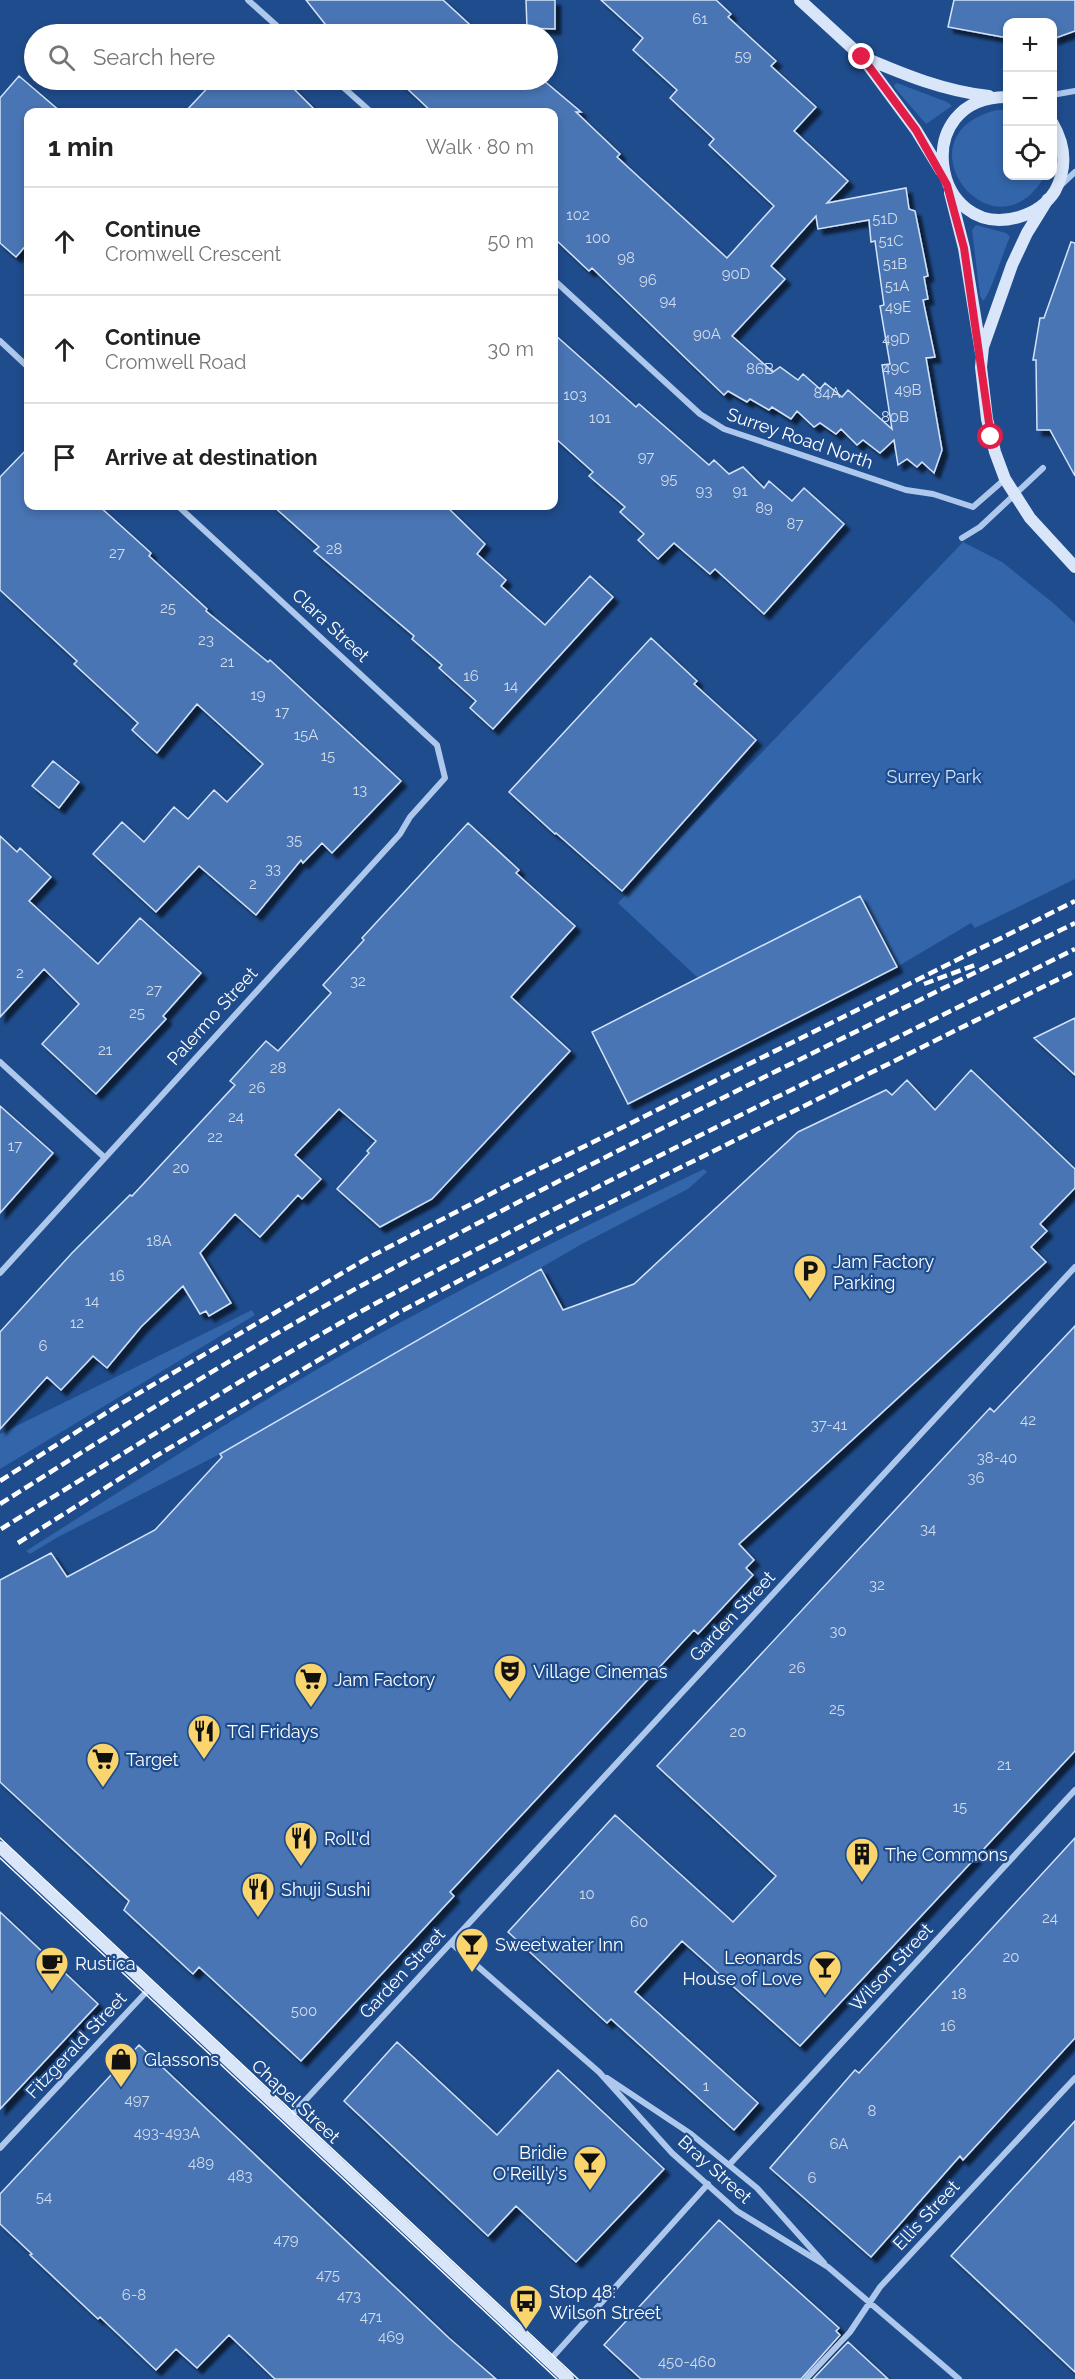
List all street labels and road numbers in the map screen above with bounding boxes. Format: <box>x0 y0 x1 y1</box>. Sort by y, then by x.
street label: Surrey Road North <box>724 403 876 473</box>
street label: Clara Street <box>288 584 374 666</box>
street label: Palermo Street <box>163 963 261 1069</box>
street label: Garden Street <box>685 1567 779 1665</box>
street label: Wilson Street <box>845 1919 937 2015</box>
street label: Garden Street <box>355 1924 449 2022</box>
street label: Fitzgerald Street <box>21 1988 131 2102</box>
street label: Chapel Street <box>247 2055 345 2147</box>
street label: Bray Street <box>674 2131 756 2207</box>
street label: Ellis Street <box>888 2176 964 2254</box>

